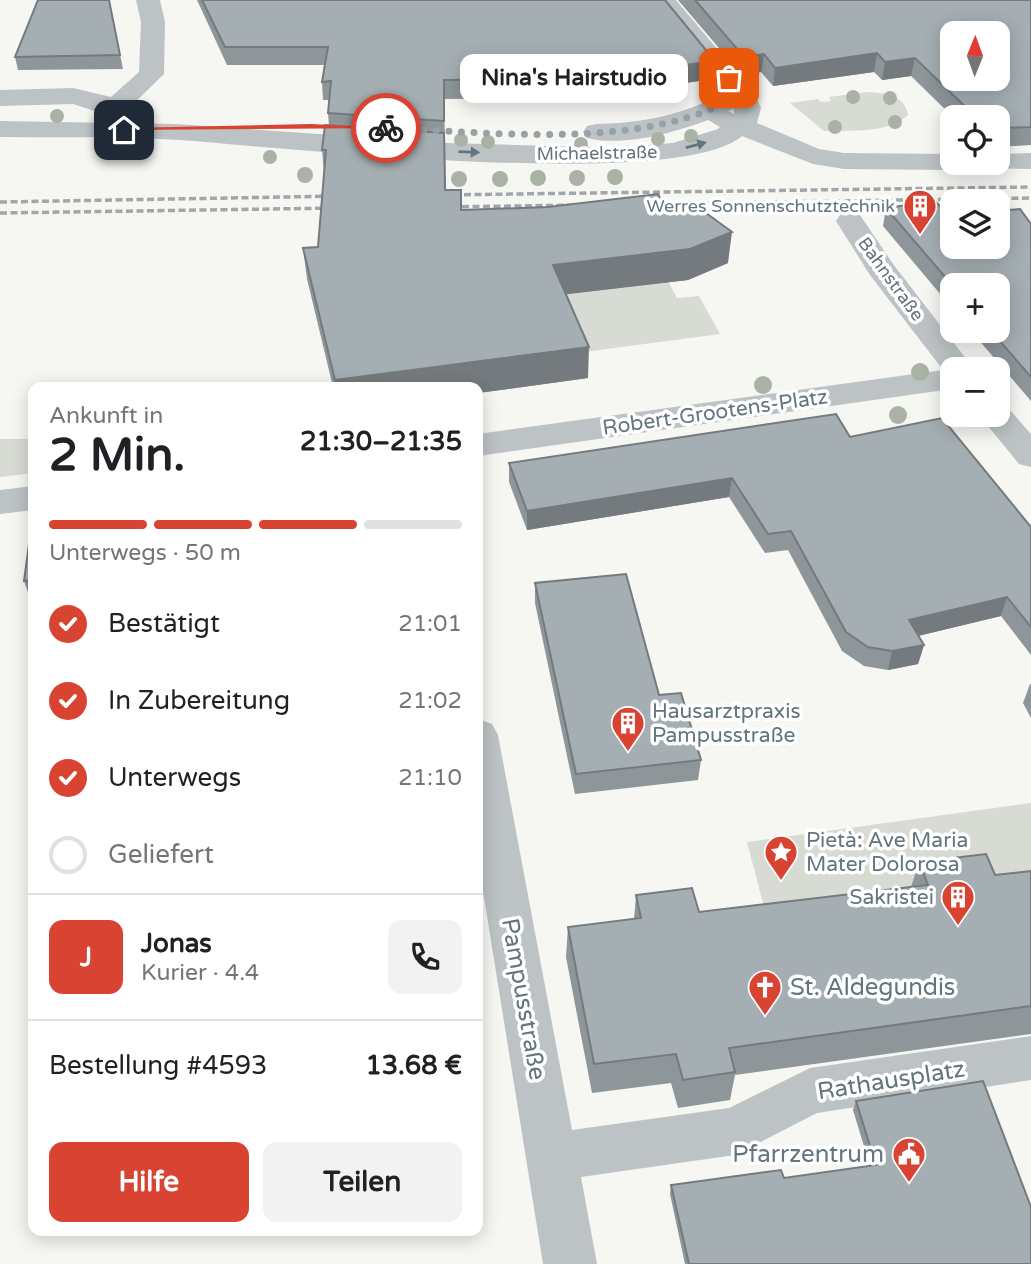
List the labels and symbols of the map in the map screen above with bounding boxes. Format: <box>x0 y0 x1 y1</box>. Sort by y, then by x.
north arrow <box>940 21 1010 91</box>
pin <box>699 48 759 108</box>
callout: Nina's Hairstudio <box>460 54 687 102</box>
courier <box>351 93 421 163</box>
pin <box>94 100 154 160</box>
one-way arrow <box>685 139 707 150</box>
street label: Michaelstraße <box>537 141 657 165</box>
one-way arrow <box>458 146 480 157</box>
building icon: Werres Sonnenschutztechnik <box>901 187 939 236</box>
place label: Werres Sonnenschutztechnik <box>647 195 895 217</box>
street label: Bahnstraße <box>853 233 929 325</box>
street label: Robert-Grootens-Platz <box>601 384 829 441</box>
place label: Hausarztpraxis Pampusstraße <box>652 699 801 748</box>
building icon: Hausarztpraxis Pampusstraße <box>609 704 647 753</box>
place label: Pietà: Ave Maria Mater Dolorosa <box>806 828 968 877</box>
place icon: Pietà: Ave Maria Mater Dolorosa <box>762 833 800 882</box>
building icon: Sakristei <box>939 878 977 927</box>
place label: Sakristei <box>850 885 934 910</box>
street label: Pampusstraße <box>495 916 552 1082</box>
church icon: St. Aldegundis <box>746 968 784 1017</box>
place label: St. Aldegundis <box>790 973 955 1002</box>
street label: Rathausplatz <box>815 1055 967 1106</box>
public building icon: Pfarrzentrum <box>890 1135 928 1184</box>
place label: Pfarrzentrum <box>732 1140 884 1169</box>

